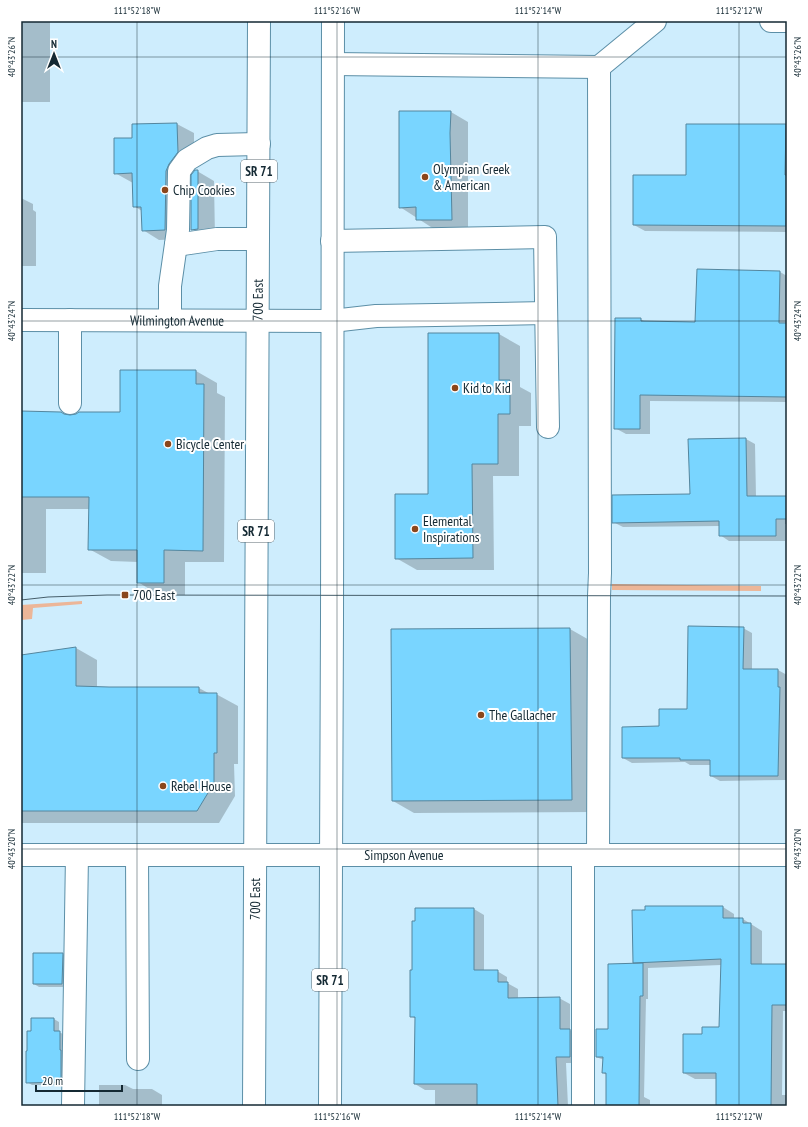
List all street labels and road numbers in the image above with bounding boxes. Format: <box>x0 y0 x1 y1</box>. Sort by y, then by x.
road number: SR 71 <box>241 160 277 182</box>
street label: 700 East <box>249 279 267 321</box>
street label: Wilmington Avenue <box>130 311 224 330</box>
road number: SR 71 <box>238 520 274 542</box>
street label: Simpson Avenue <box>364 846 444 864</box>
street label: 700 East <box>246 878 264 920</box>
road number: SR 71 <box>312 969 348 991</box>

